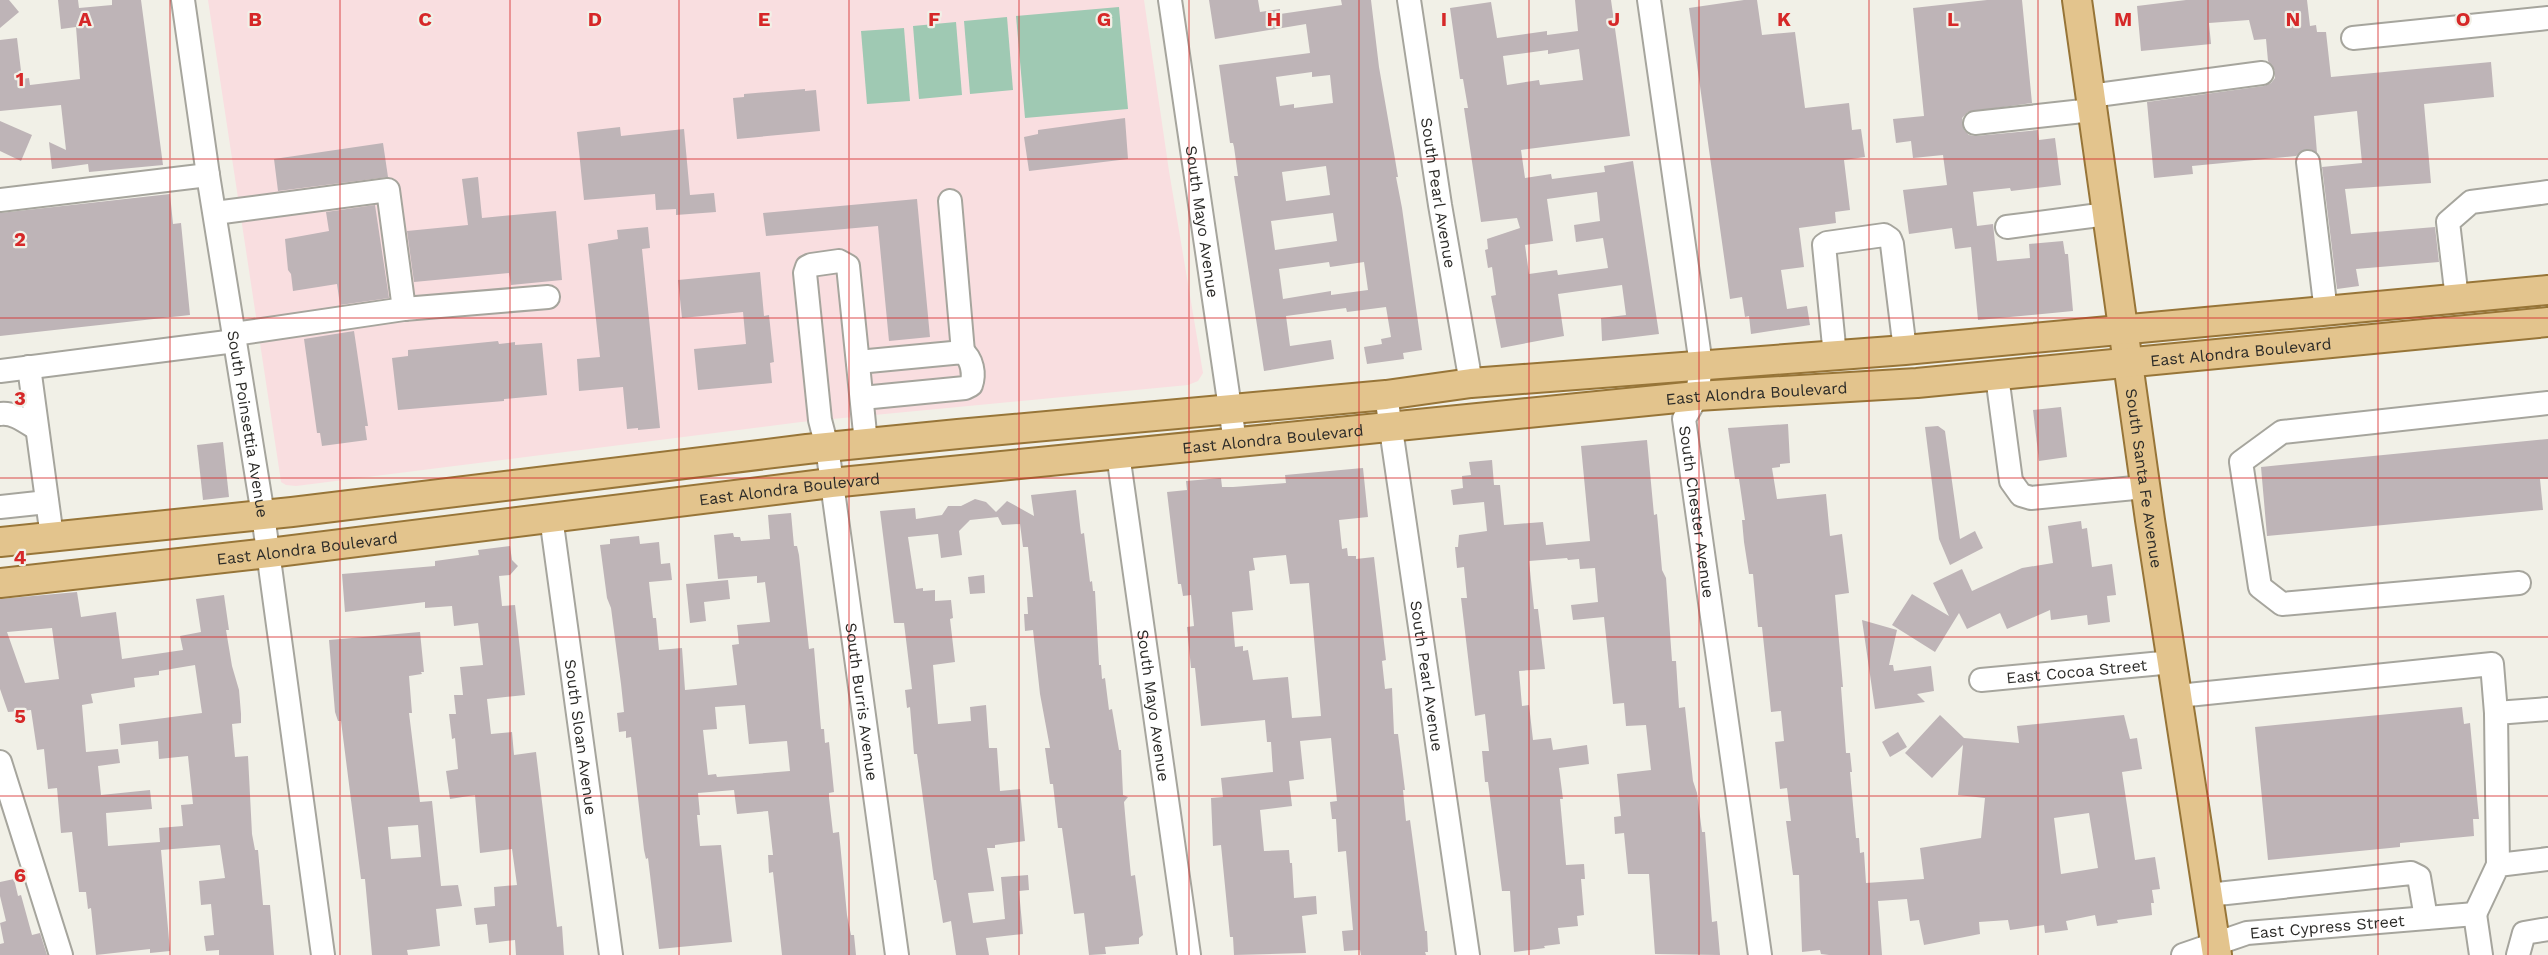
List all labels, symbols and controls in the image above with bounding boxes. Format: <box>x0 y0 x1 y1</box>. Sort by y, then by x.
text: A <box>78 7 92 31</box>
text: B <box>248 7 262 31</box>
text: C <box>418 7 432 31</box>
text: D <box>588 7 602 31</box>
text: E <box>758 7 770 31</box>
text: F <box>928 7 940 31</box>
text: G <box>1097 7 1111 31</box>
text: H <box>1267 7 1281 31</box>
text: I <box>1441 7 1447 31</box>
text: J <box>1608 7 1620 31</box>
text: K <box>1777 7 1791 31</box>
text: L <box>1947 7 1959 31</box>
text: M <box>2114 7 2132 31</box>
text: N <box>2286 7 2300 31</box>
text: O <box>2456 7 2470 31</box>
text: 1 <box>16 67 24 91</box>
street label: South Pearl Avenue <box>1417 116 1460 269</box>
street label: South Mayo Avenue <box>1182 144 1223 299</box>
text: 2 <box>14 227 26 251</box>
street label: South Poinsettia Avenue <box>224 329 273 519</box>
street label: East Alondra Boulevard <box>2149 333 2332 370</box>
street label: East Alondra Boulevard <box>1665 378 1848 409</box>
text: 3 <box>14 386 26 410</box>
street label: South Santa Fe Avenue <box>2122 387 2167 569</box>
street label: East Alondra Boulevard <box>1181 420 1364 457</box>
street label: South Chester Avenue <box>1676 424 1719 599</box>
street label: East Alondra Boulevard <box>698 469 881 509</box>
street label: East Alondra Boulevard <box>216 528 399 568</box>
text: 4 <box>14 545 27 569</box>
street label: South Pearl Avenue <box>1407 599 1448 753</box>
street label: South Burris Avenue <box>842 621 882 782</box>
street label: South Mayo Avenue <box>1133 628 1174 783</box>
street label: East Cocoa Street <box>2005 655 2148 687</box>
street label: South Sloan Avenue <box>561 658 601 816</box>
text: 5 <box>14 704 26 728</box>
text: 6 <box>14 863 26 887</box>
street label: East Cypress Street <box>2249 910 2405 942</box>

